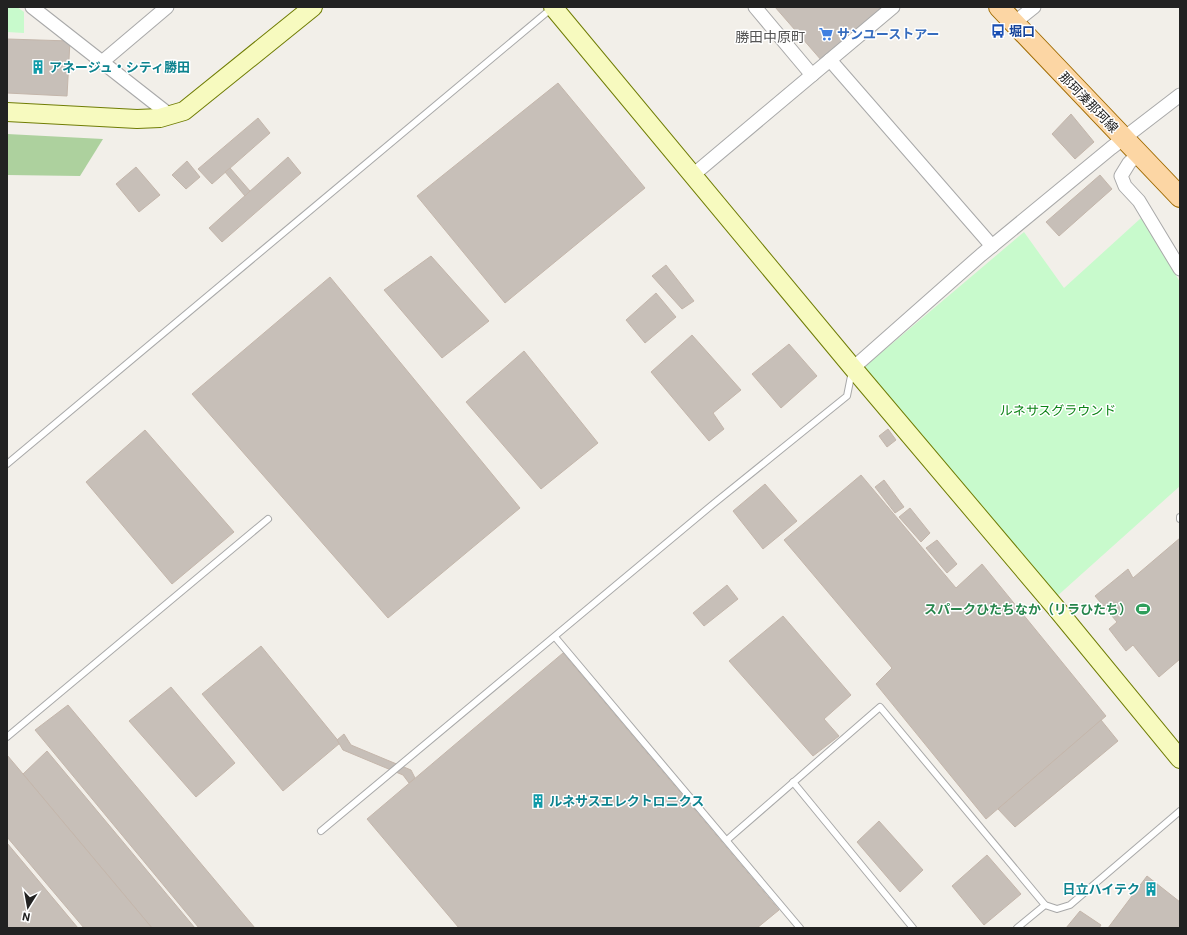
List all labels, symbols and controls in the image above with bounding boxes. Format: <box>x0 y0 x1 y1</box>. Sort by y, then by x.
bus stop icon: 堀口 <box>990 23 1006 39</box>
place label: 堀口 <box>1009 24 1035 39</box>
supermarket icon: サンユーストアー <box>818 26 834 42</box>
place label: サンユーストアー <box>837 27 940 42</box>
district label: 勝田中原町 <box>735 29 805 45</box>
building icon: アネージュ・シティ勝田 <box>30 59 46 75</box>
place label: アネージュ・シティ勝田 <box>49 60 190 75</box>
street label: 那珂湊那珂線 <box>1056 69 1121 136</box>
park label: ルネサスグラウンド <box>1000 403 1116 418</box>
sports icon: スパークひたちなか（リラひたち） <box>1135 601 1151 617</box>
place label: スパークひたちなか（リラひたち） <box>924 602 1132 617</box>
building icon: ルネサスエレクトロニクス <box>530 793 546 809</box>
place label: ルネサスエレクトロニクス <box>549 794 704 809</box>
building icon: 日立ハイテク <box>1143 881 1159 897</box>
place label: 日立ハイテク <box>1063 882 1140 897</box>
north arrow <box>8 887 48 927</box>
text: N <box>21 909 31 923</box>

